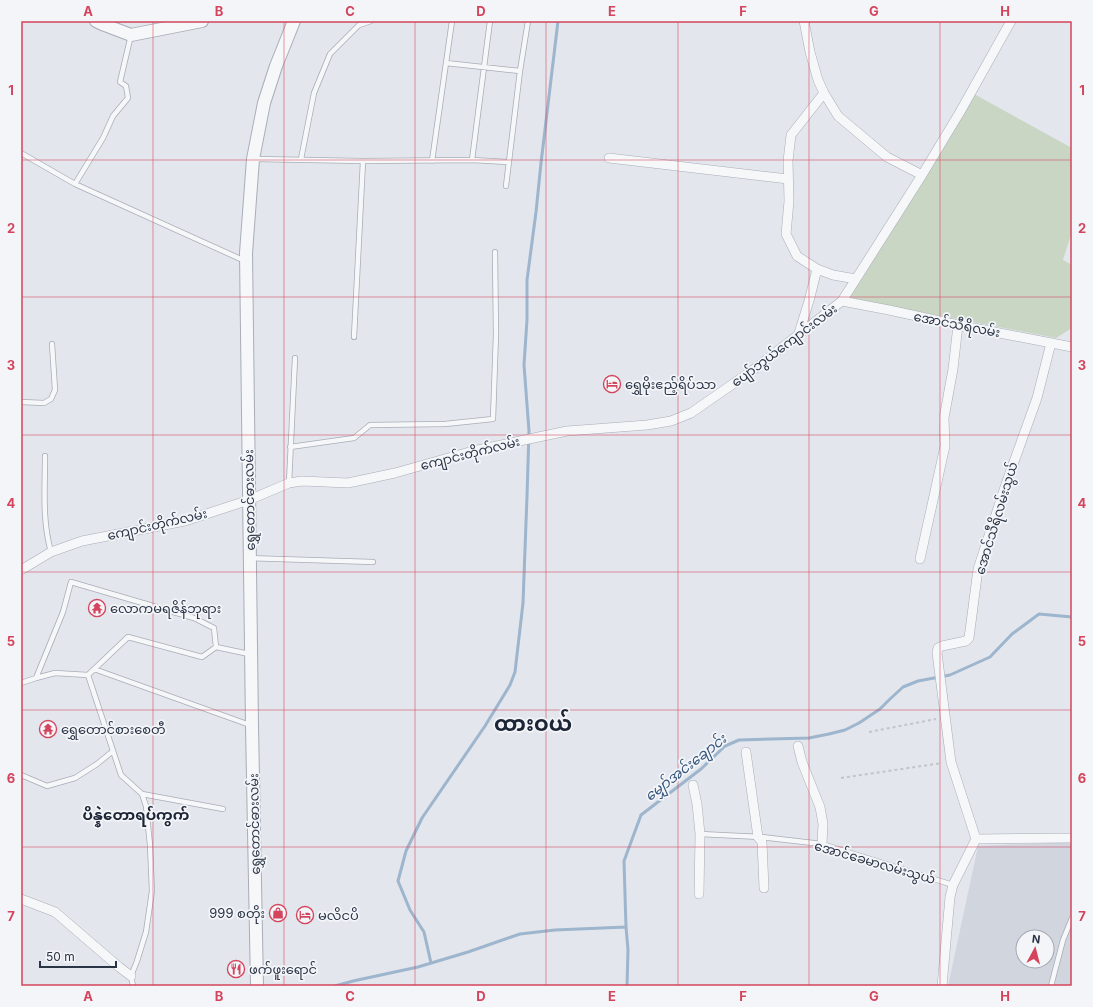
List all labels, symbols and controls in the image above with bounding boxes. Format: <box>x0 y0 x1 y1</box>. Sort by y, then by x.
text: A <box>83 3 93 19</box>
text: B <box>215 3 224 19</box>
text: C <box>345 3 355 19</box>
text: D <box>476 3 486 19</box>
text: E <box>608 3 616 19</box>
text: F <box>739 3 747 19</box>
text: G <box>869 3 879 19</box>
text: H <box>1000 3 1010 19</box>
text: 1 <box>8 82 14 98</box>
text: 1 <box>1079 82 1085 98</box>
text: 2 <box>7 220 15 236</box>
text: 2 <box>1078 220 1086 236</box>
street label: ပျော်ဘွယ်ကျောင်းလမ်း <box>728 300 842 392</box>
street label: အောင်သီရိလမ်း <box>912 308 1002 343</box>
text: 3 <box>7 357 15 373</box>
text: 3 <box>1078 357 1086 373</box>
hotel icon: ရွှေမိုးဧည့်ရိပ်သာ <box>602 374 622 394</box>
place label: ရွှေမိုးဧည့်ရိပ်သာ <box>625 376 716 395</box>
street label: ကျောင်းတိုက်လမ်း <box>419 433 522 476</box>
street label: ရွှေတောင်ဓားလမ်း <box>240 449 261 551</box>
street label: အောင်သီရိလမ်းသွယ် <box>971 460 1024 577</box>
text: 4 <box>7 495 16 511</box>
text: 4 <box>1078 495 1087 511</box>
street label: ကျောင်းတိုက်လမ်း <box>106 505 209 546</box>
temple icon: လောကမရဇိန်ဘုရား <box>87 598 107 618</box>
place label: လောကမရဇိန်ဘုရား <box>110 600 221 619</box>
text: 5 <box>7 633 15 649</box>
text: 5 <box>1078 633 1086 649</box>
district label: ထားဝယ် <box>494 708 572 736</box>
temple icon: ရွှေတောင်စားစေတီ <box>38 719 58 739</box>
place label: ရွှေတောင်စားစေတီ <box>61 721 166 740</box>
water label: မျှော်အင်းချောင်း <box>640 728 733 807</box>
text: 6 <box>7 770 15 786</box>
text: 6 <box>1078 770 1086 786</box>
street label: ရွှေတောင်ဓားလမ်း <box>245 773 266 875</box>
district label: ပိန္နဲတောရပ်ကွက် <box>83 805 189 828</box>
street label: အောင်ခေမာလမ်းသွယ် <box>812 837 937 890</box>
shop icon: 999 စတိုး <box>268 903 288 923</box>
place label: 999 စတိုး <box>209 905 265 924</box>
hotel icon: မလိငပိ <box>295 905 315 925</box>
place label: မလိငပိ <box>318 907 359 923</box>
text: 7 <box>7 908 15 924</box>
text: 7 <box>1078 908 1086 924</box>
north arrow <box>1015 929 1055 969</box>
text: N <box>1031 932 1041 947</box>
scale bar <box>40 943 116 969</box>
text: 50 m <box>46 949 75 964</box>
restaurant icon: ဖက်ဖူးရောင် <box>226 959 246 979</box>
place label: ဖက်ဖူးရောင် <box>249 961 317 980</box>
text: A <box>83 988 93 1004</box>
text: B <box>215 988 224 1004</box>
text: C <box>345 988 355 1004</box>
text: D <box>476 988 486 1004</box>
text: E <box>608 988 616 1004</box>
text: F <box>739 988 747 1004</box>
text: G <box>869 988 879 1004</box>
text: H <box>1000 988 1010 1004</box>

